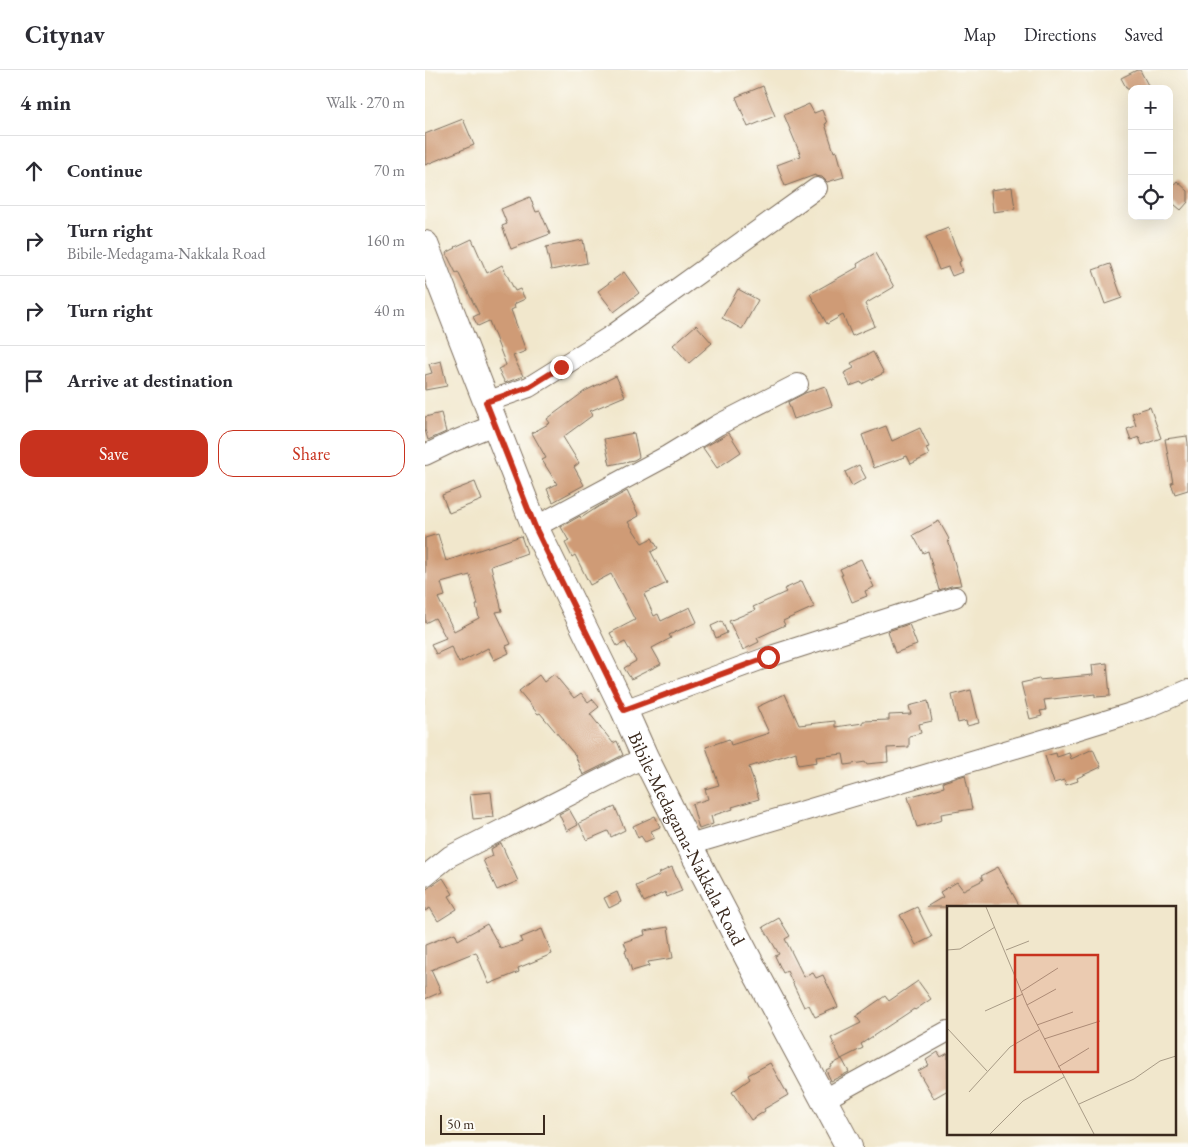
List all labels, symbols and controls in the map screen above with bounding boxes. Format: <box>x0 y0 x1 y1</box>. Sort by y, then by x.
text: Citynav <box>25 19 105 50</box>
text: Map <box>964 23 996 46</box>
text: Directions <box>1024 23 1096 46</box>
text: Saved <box>1124 23 1163 46</box>
map controls <box>1128 85 1173 220</box>
button: + <box>1128 85 1173 130</box>
text: 4 min <box>20 89 71 116</box>
text: Walk · 270 m <box>326 92 405 113</box>
button: − <box>1128 130 1173 175</box>
icon: ahead <box>20 157 48 185</box>
text: Continue <box>67 158 142 183</box>
text: 70 m <box>374 160 405 181</box>
button: locate <box>1128 175 1173 220</box>
text: Turn right <box>67 218 153 243</box>
icon: right <box>20 227 48 255</box>
text: 160 m <box>366 230 405 251</box>
text: Bibile-Medagama-Nakkala Road <box>67 243 266 264</box>
icon: right <box>20 297 48 325</box>
text: Turn right <box>67 298 153 323</box>
text: 40 m <box>374 300 405 321</box>
route end <box>550 356 573 379</box>
icon: arrive <box>20 367 48 395</box>
text: Arrive at destination <box>67 368 233 393</box>
button: Save <box>20 430 208 477</box>
button: Share <box>218 430 405 477</box>
route start <box>757 646 780 669</box>
street label: Bibile-Medagama-Nakkala Road <box>622 728 751 950</box>
inset map <box>947 906 1175 1134</box>
scale bar <box>440 1112 545 1135</box>
text: 50 m <box>447 1115 474 1133</box>

